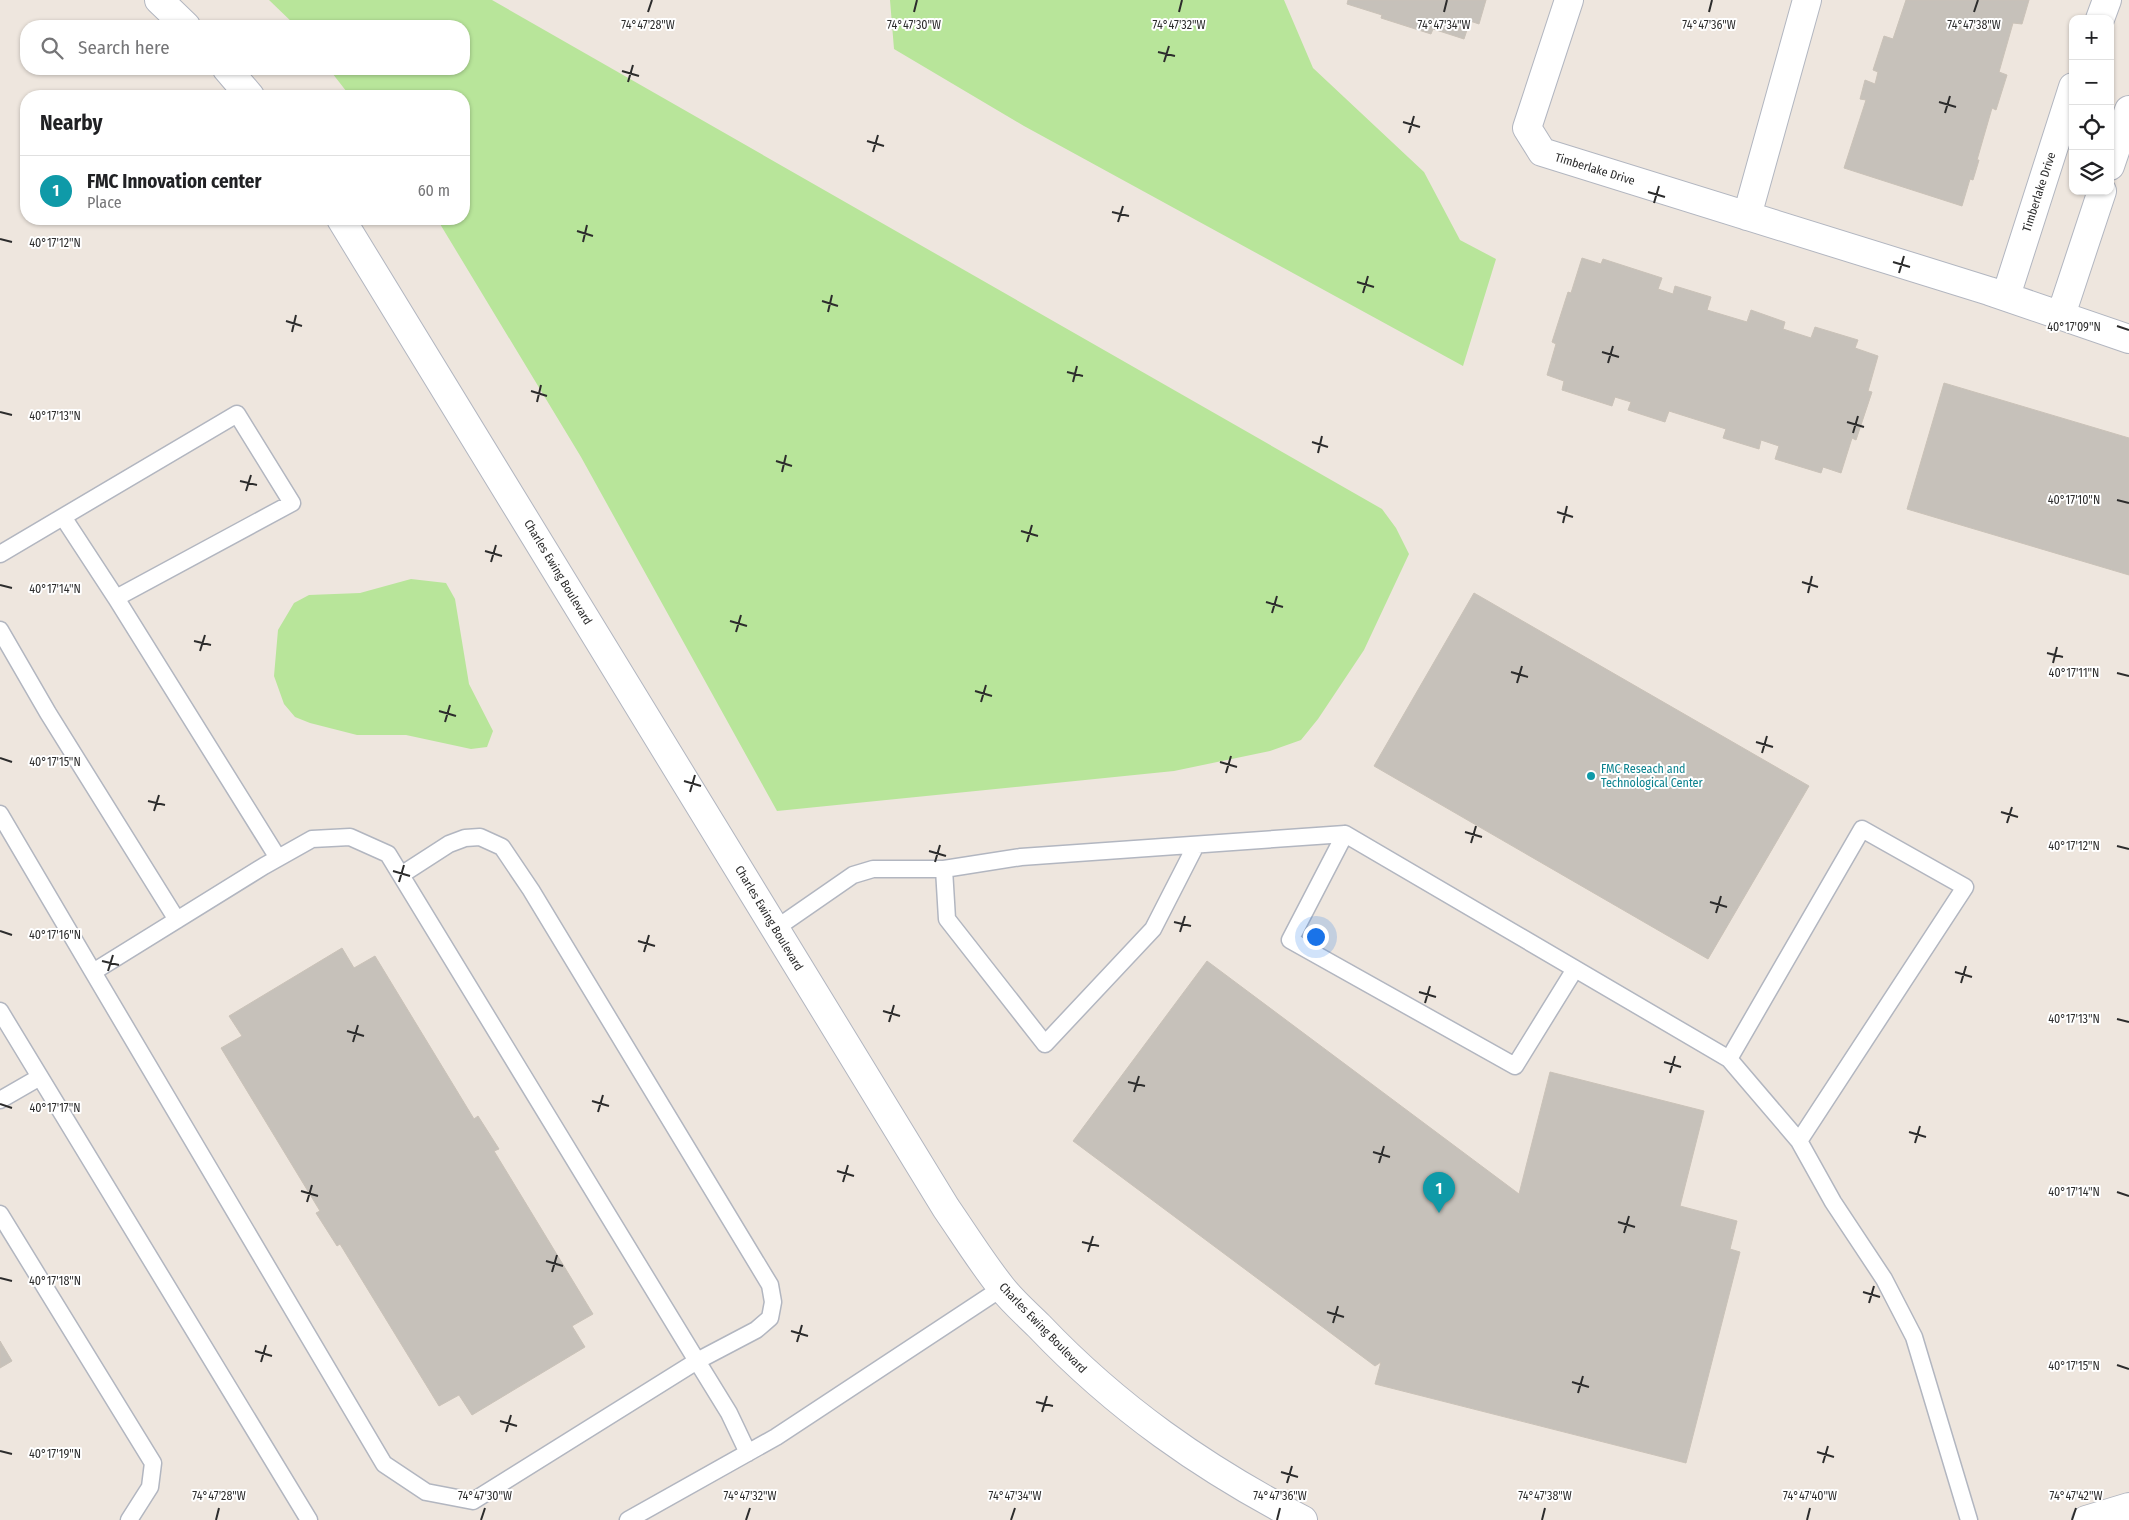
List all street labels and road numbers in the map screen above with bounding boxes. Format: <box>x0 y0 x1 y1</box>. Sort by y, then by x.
street label: Timberlake Drive <box>1553 150 1637 188</box>
street label: Timberlake Drive <box>2020 150 2058 234</box>
street label: Charles Ewing Boulevard <box>521 517 595 627</box>
street label: Charles Ewing Boulevard <box>732 863 806 973</box>
street label: Charles Ewing Boulevard <box>996 1280 1090 1376</box>

